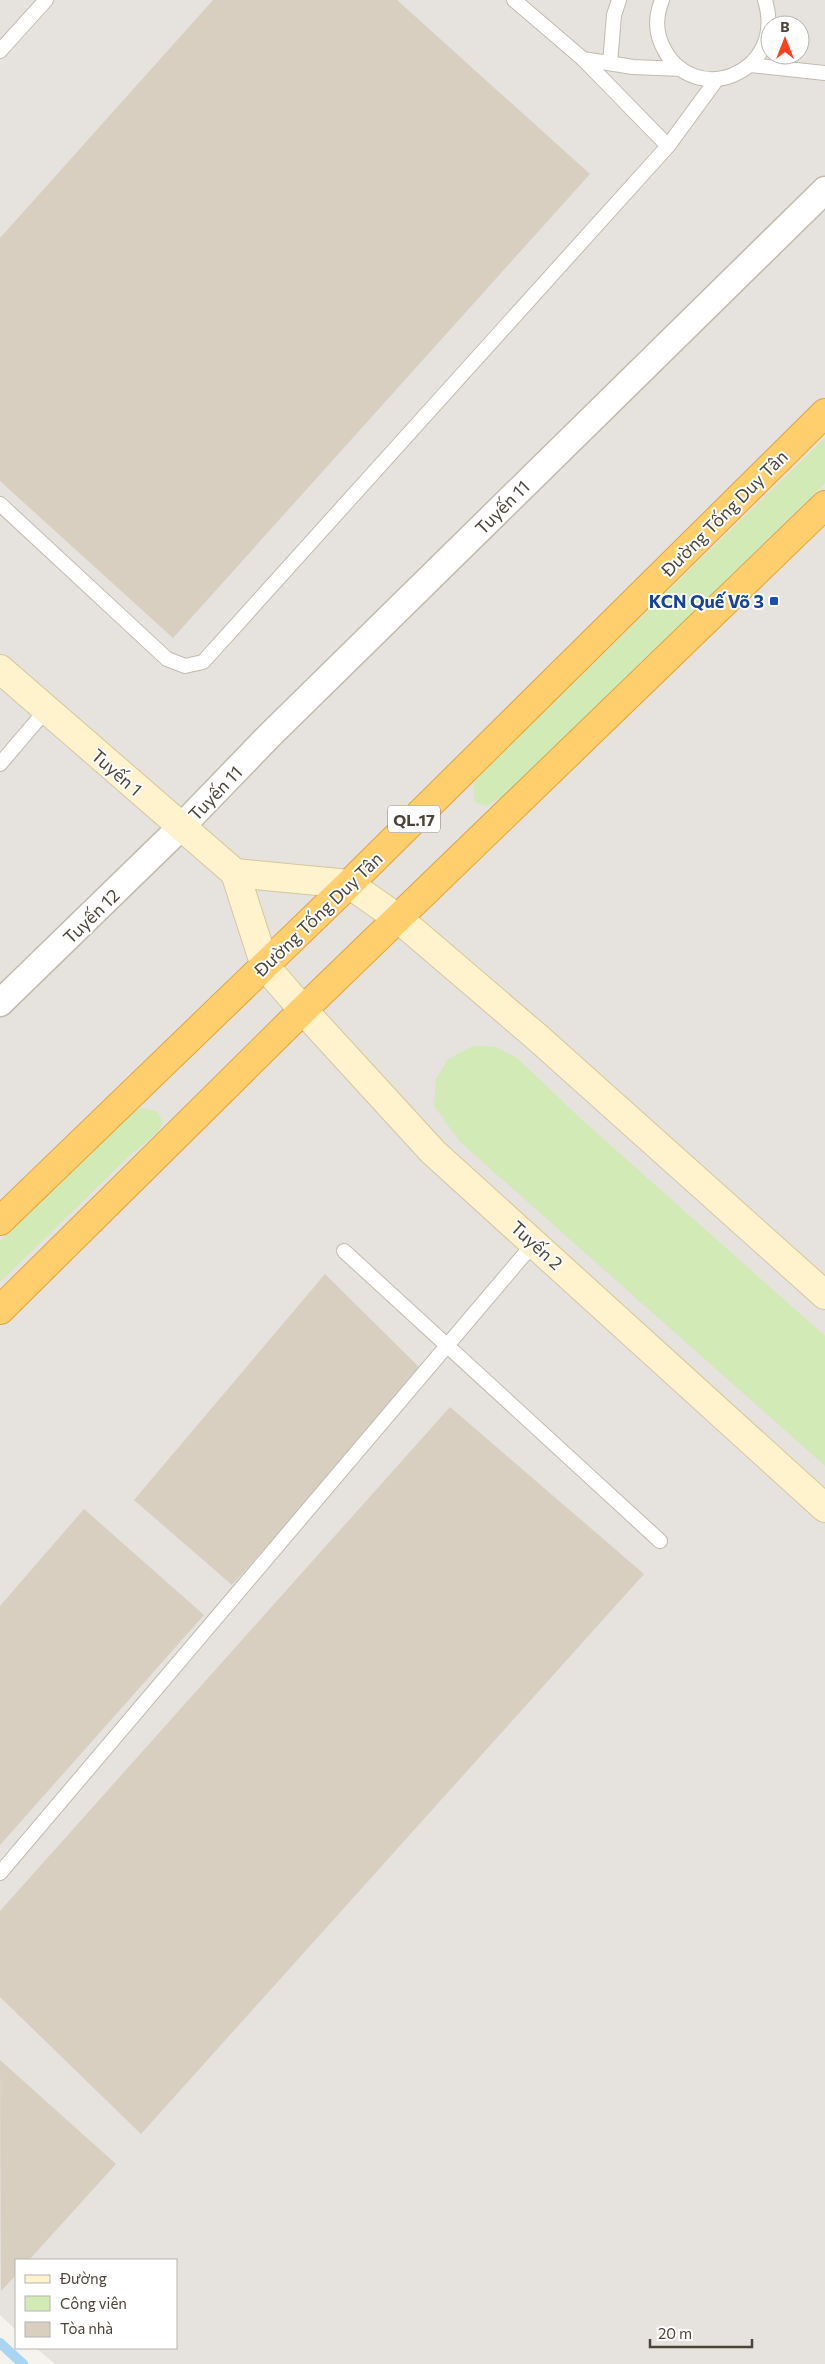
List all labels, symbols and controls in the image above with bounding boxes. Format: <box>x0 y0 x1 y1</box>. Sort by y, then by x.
north arrow <box>760 15 810 65</box>
text: B <box>780 18 790 35</box>
street label: Đường Tống Duy Tân <box>656 445 792 581</box>
street label: Tuyến 11 <box>470 475 534 539</box>
place label: KCN Quế Võ 3 <box>649 590 764 612</box>
marker: KCN Quế Võ 3 <box>768 595 780 607</box>
street label: Tuyến 1 <box>87 744 147 800</box>
street label: Tuyến 11 <box>184 761 246 825</box>
road number: QL.17 <box>388 806 440 832</box>
street label: Đường Tống Duy Tân <box>249 847 387 982</box>
street label: Tuyến 12 <box>58 884 124 948</box>
street label: Tuyến 2 <box>506 1216 568 1274</box>
legend <box>15 2259 178 2349</box>
text: Đường <box>59 2269 107 2287</box>
text: Công viên <box>60 2294 127 2312</box>
scale bar <box>650 2316 752 2348</box>
text: Tòa nhà <box>60 2319 113 2337</box>
text: 20 m <box>658 2324 692 2342</box>

